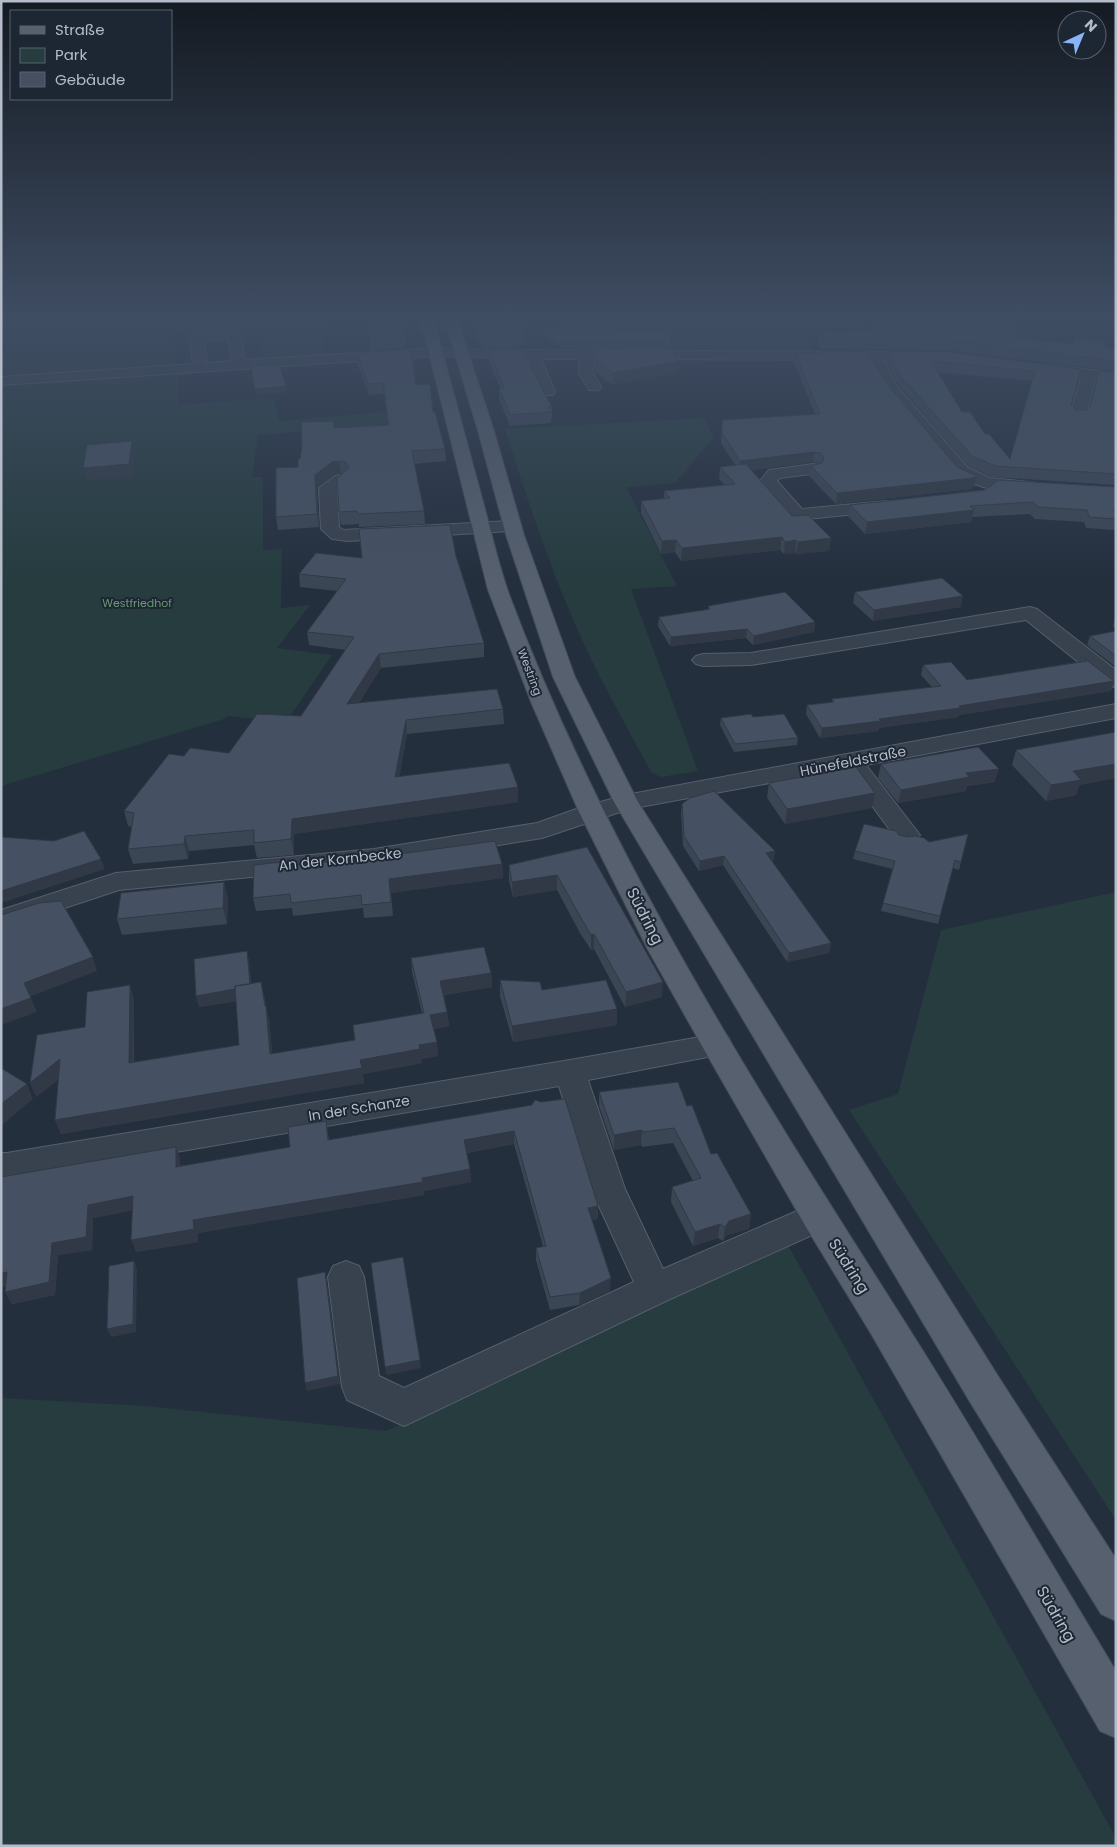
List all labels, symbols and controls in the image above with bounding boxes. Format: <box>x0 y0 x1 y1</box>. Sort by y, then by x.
legend <box>10 10 172 100</box>
north arrow <box>1057 10 1107 60</box>
text: N <box>1080 15 1102 36</box>
text: Straße <box>55 19 105 40</box>
text: Park <box>55 44 87 65</box>
text: Gebäude <box>55 69 125 90</box>
park label: Westfriedhof <box>102 595 172 611</box>
street label: Westring <box>514 646 546 698</box>
street label: Hünefeldstraße <box>798 741 908 781</box>
street label: An der Kornbecke <box>278 843 403 875</box>
street label: Südring <box>621 883 669 949</box>
street label: In der Schanze <box>307 1090 411 1126</box>
street label: Südring <box>823 1234 875 1298</box>
street label: Südring <box>1031 1582 1081 1646</box>

